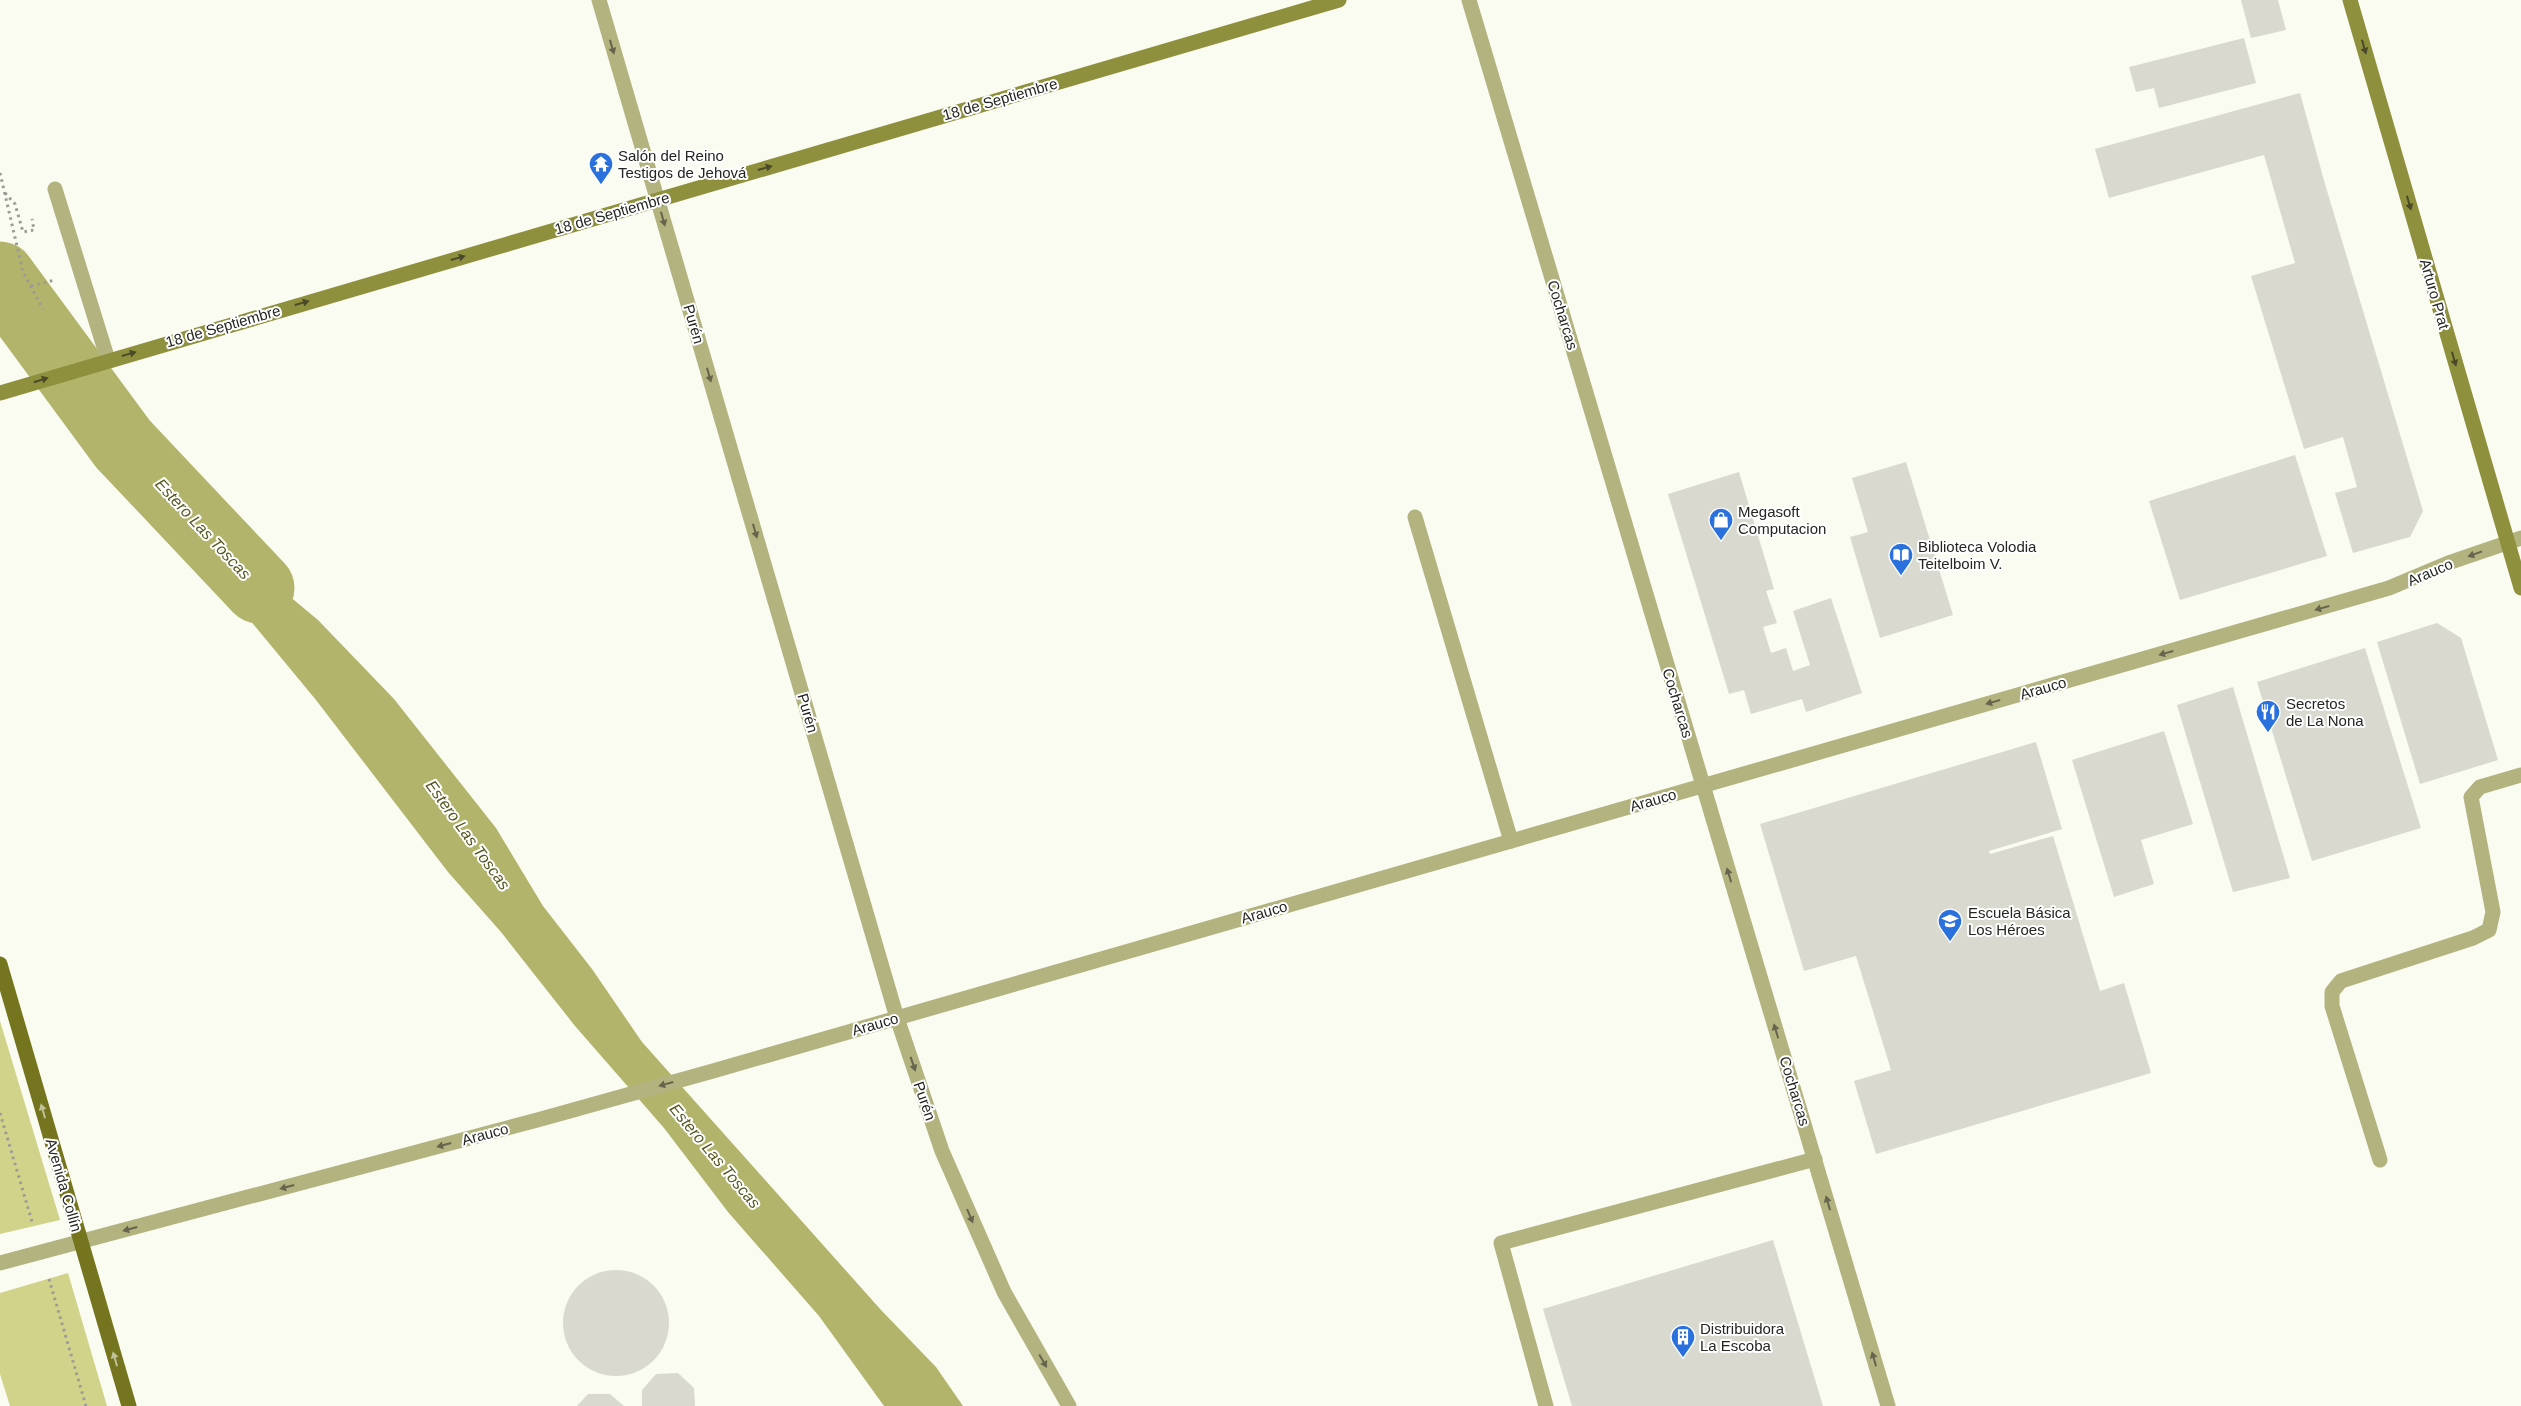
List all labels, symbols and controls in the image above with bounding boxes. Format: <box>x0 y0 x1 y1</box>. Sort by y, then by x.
one-way arrow <box>609 39 617 54</box>
one-way arrow <box>2360 39 2368 54</box>
street label: 18 de Septiembre <box>941 75 1059 123</box>
place label: Salón del Reino Testigos de Jehová <box>618 147 747 181</box>
temple icon: Salón del Reino Testigos de Jehová <box>588 151 614 185</box>
one-way arrow <box>757 164 772 172</box>
street label: 18 de Septiembre <box>553 189 671 237</box>
one-way arrow <box>2405 195 2413 210</box>
one-way arrow <box>660 212 668 227</box>
one-way arrow <box>450 253 465 261</box>
street label: Arturo Prat <box>2417 257 2453 332</box>
street label: Cocharcas <box>1544 278 1582 352</box>
one-way arrow <box>294 299 309 307</box>
street label: 18 de Septiembre <box>164 302 282 350</box>
street label: Purén <box>680 302 708 346</box>
one-way arrow <box>122 349 137 357</box>
one-way arrow <box>2451 351 2459 366</box>
one-way arrow <box>705 368 713 383</box>
one-way arrow <box>34 376 49 384</box>
water label: Estero Las Toscas <box>152 475 254 583</box>
place label: Megasoft Computacion <box>1738 503 1826 537</box>
shop icon: Megasoft Computacion <box>1708 507 1734 541</box>
one-way arrow <box>751 524 759 539</box>
place label: Biblioteca Volodia Teitelboim V. <box>1918 538 2037 572</box>
library icon: Biblioteca Volodia Teitelboim V. <box>1888 542 1914 576</box>
one-way arrow <box>2467 550 2482 558</box>
street label: Arauco <box>2405 555 2455 589</box>
one-way arrow <box>2314 604 2329 612</box>
one-way arrow <box>2158 649 2173 657</box>
street label: Cocharcas <box>1659 666 1697 740</box>
street label: Arauco <box>2018 673 2068 703</box>
street label: Purén <box>794 691 822 735</box>
place label: Secretos de La Nona <box>2286 695 2364 729</box>
one-way arrow <box>1985 699 2000 707</box>
restaurant icon: Secretos de La Nona <box>2255 699 2281 733</box>
water label: Estero Las Toscas <box>423 777 513 893</box>
street label: Arauco <box>1628 785 1678 815</box>
one-way arrow <box>1725 868 1733 883</box>
street label: Arauco <box>1239 897 1289 927</box>
place label: Escuela Básica Los Héroes <box>1968 904 2071 938</box>
school or university icon: Escuela Básica Los Héroes <box>1937 908 1963 942</box>
street label: Arauco <box>850 1009 900 1039</box>
one-way arrow <box>1772 1023 1780 1038</box>
street label: Cocharcas <box>1776 1054 1814 1128</box>
one-way arrow <box>909 1057 917 1072</box>
street label: Purén <box>910 1079 940 1123</box>
one-way arrow <box>658 1081 673 1089</box>
water label: Estero Las Toscas <box>666 1100 764 1212</box>
one-way arrow <box>38 1103 46 1118</box>
street label: Arauco <box>460 1120 510 1148</box>
street label: Avenida Collín <box>43 1136 85 1234</box>
one-way arrow <box>436 1142 451 1150</box>
one-way arrow <box>279 1183 294 1191</box>
one-way arrow <box>1824 1196 1832 1211</box>
one-way arrow <box>967 1209 975 1223</box>
one-way arrow <box>122 1225 137 1233</box>
place label: Distribuidora La Escoba <box>1700 1320 1785 1354</box>
building icon: Distribuidora La Escoba <box>1670 1324 1696 1358</box>
one-way arrow <box>111 1352 119 1367</box>
one-way arrow <box>1870 1352 1878 1367</box>
one-way arrow <box>1039 1353 1047 1368</box>

